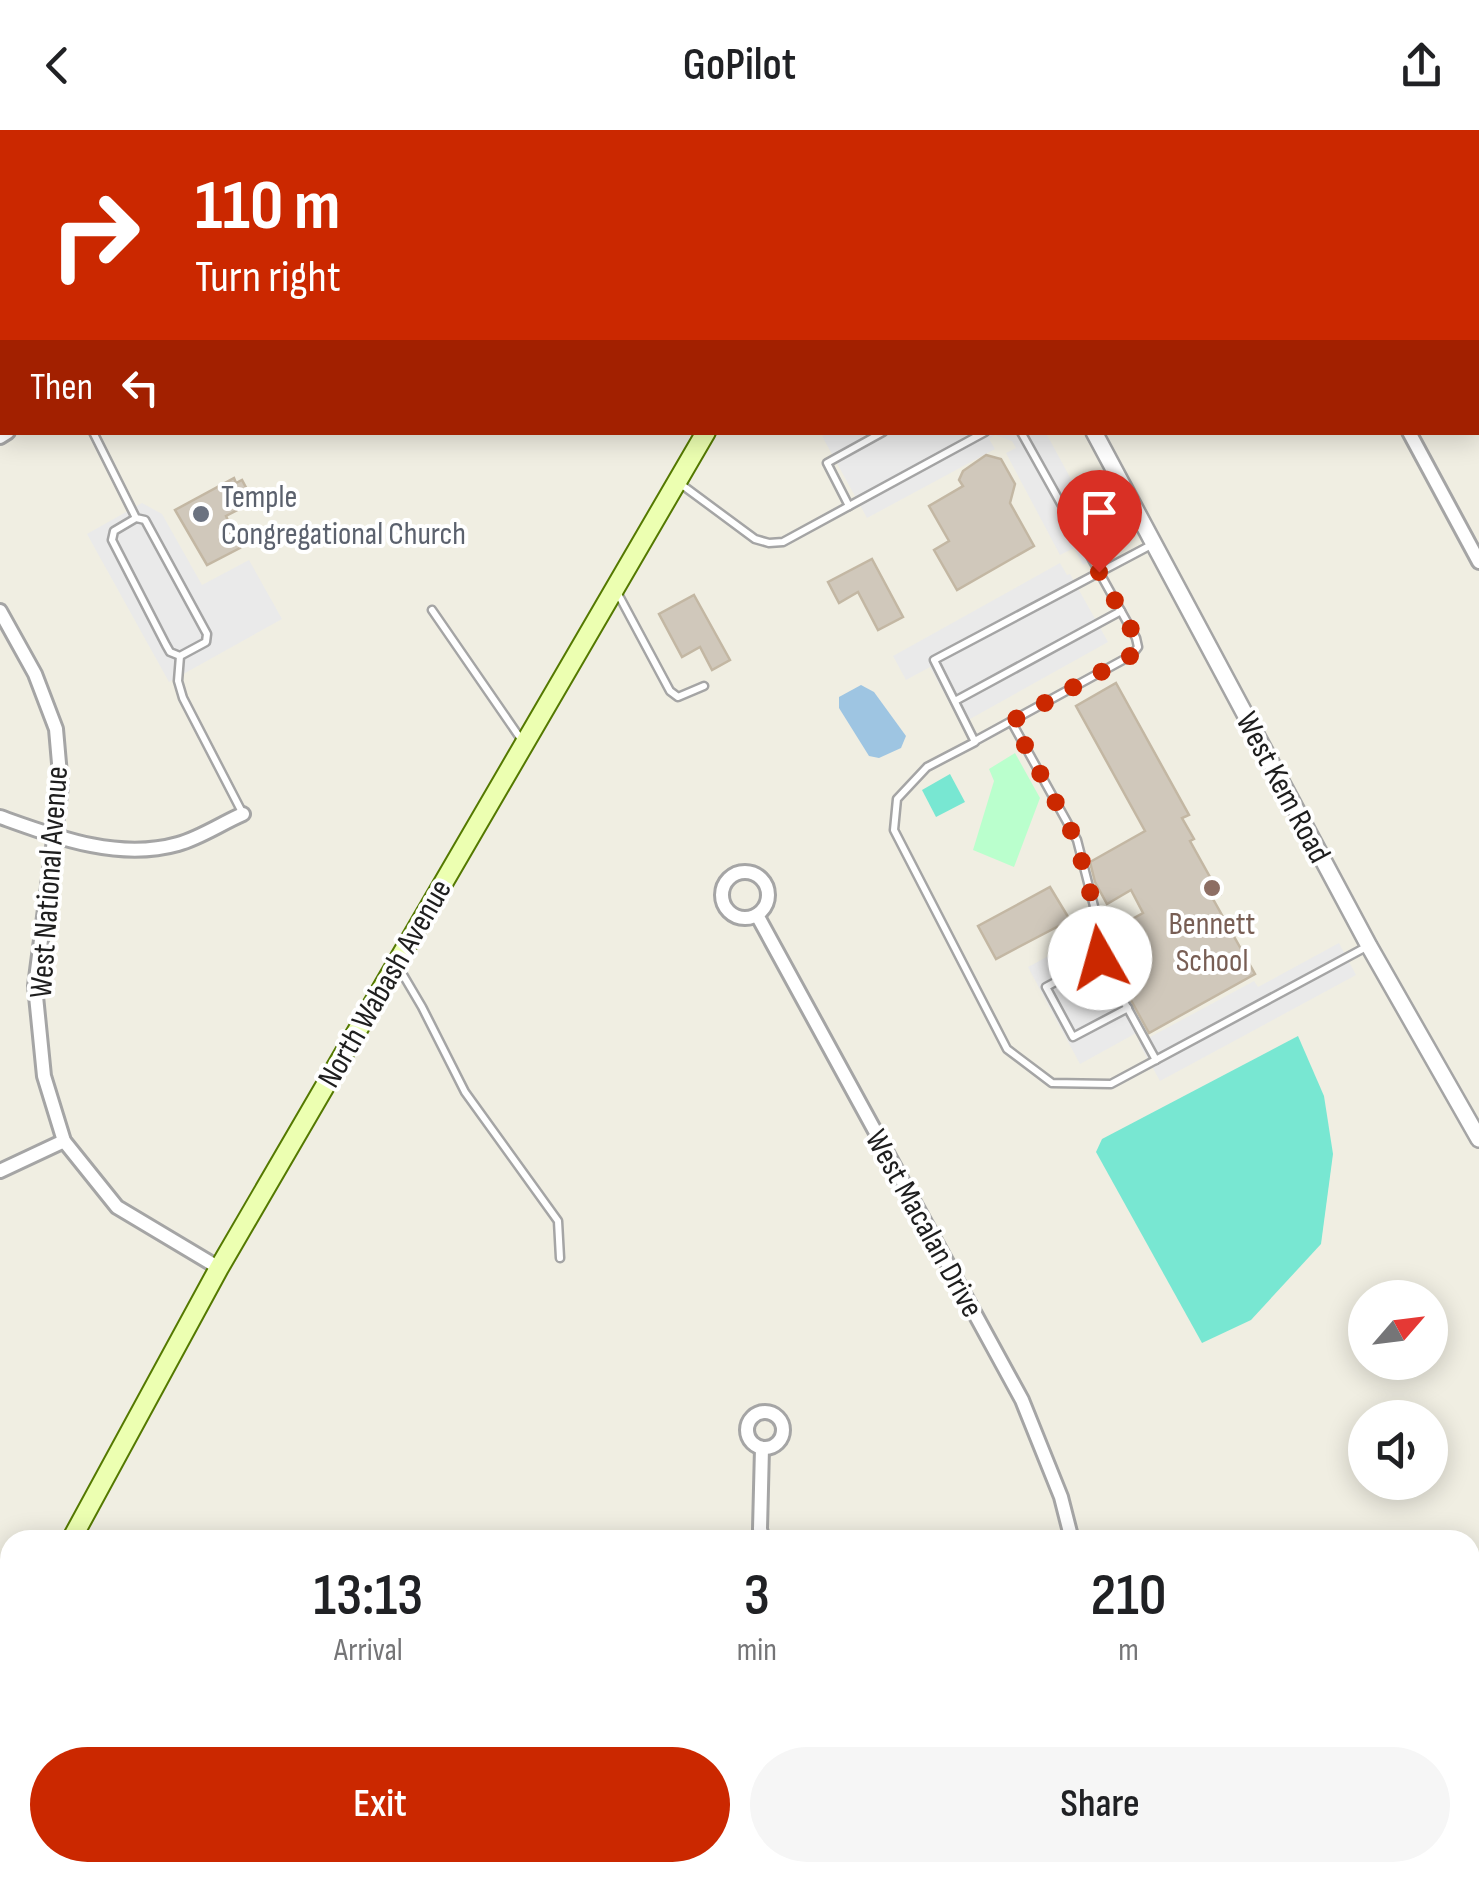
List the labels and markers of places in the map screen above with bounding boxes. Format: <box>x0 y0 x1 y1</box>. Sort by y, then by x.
pin <box>1057 470 1142 573</box>
place label: Temple Congregational Church <box>221 478 466 554</box>
marker: Temple Congregational Church <box>190 503 212 525</box>
marker: Bennett School <box>1201 877 1223 899</box>
place label: Bennett School <box>1169 905 1255 981</box>

